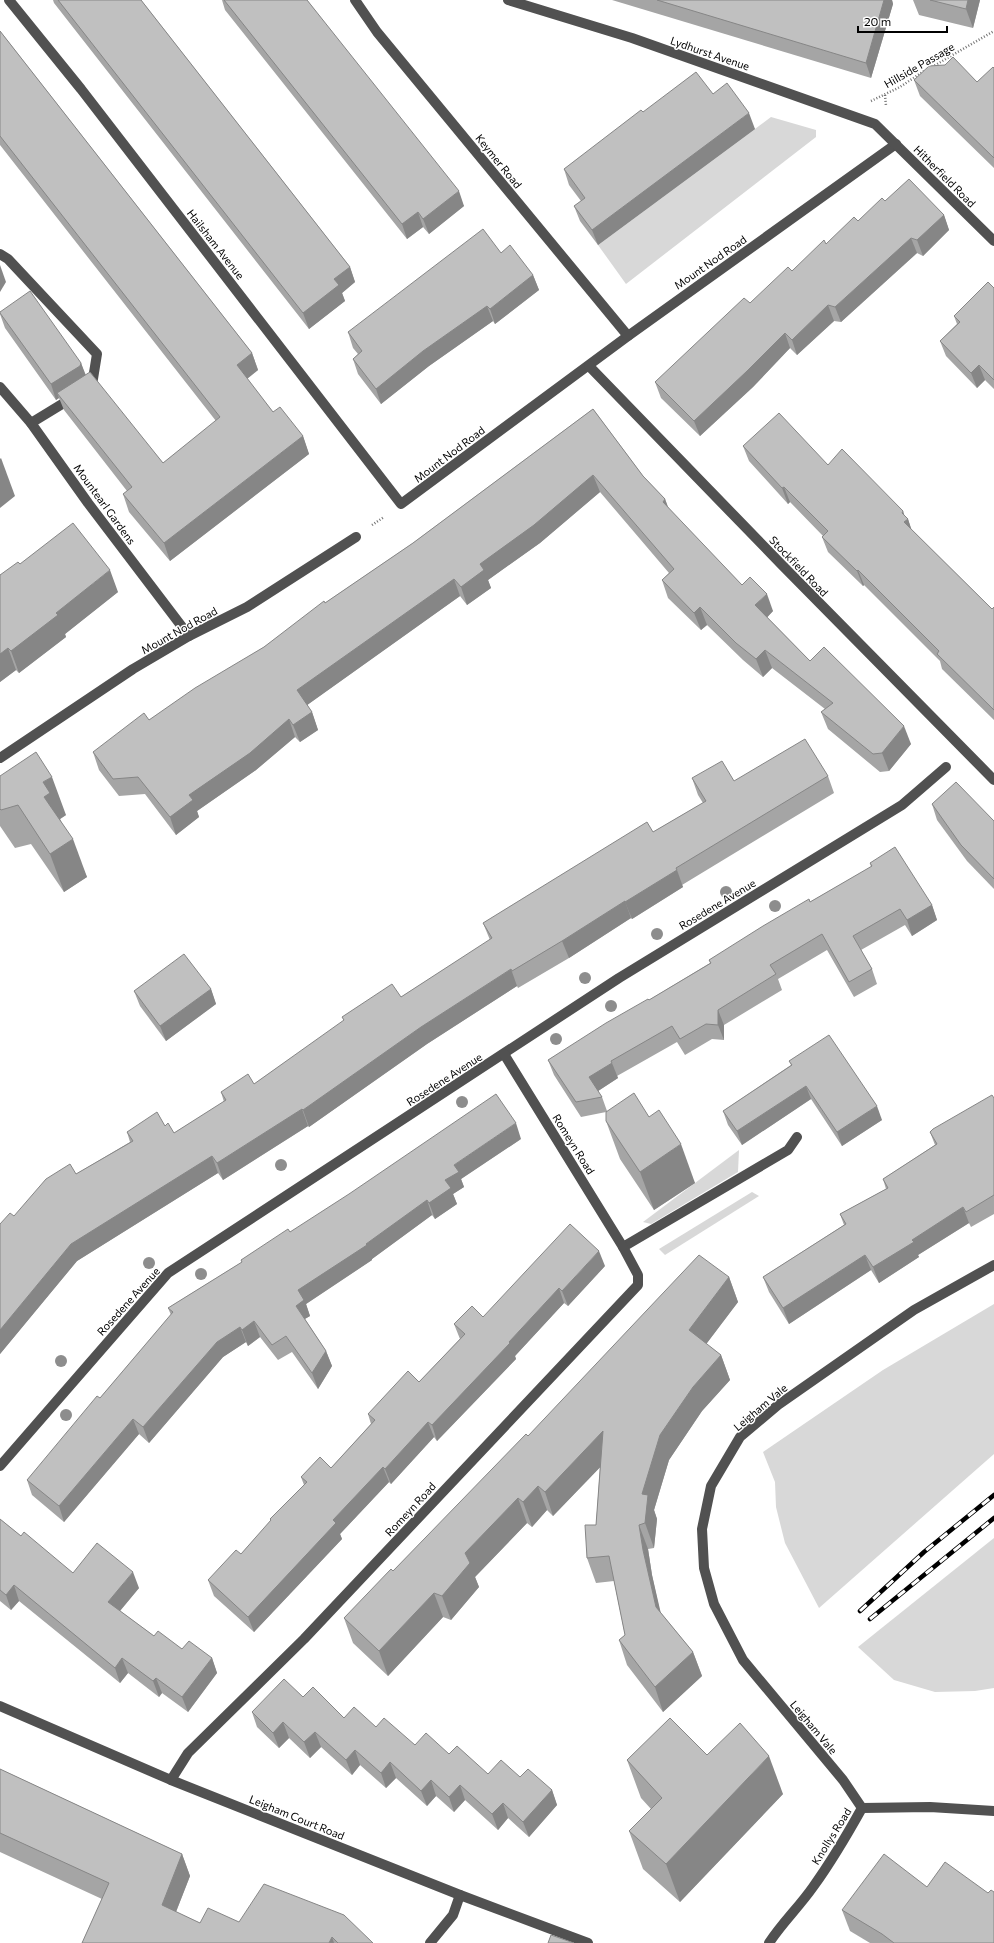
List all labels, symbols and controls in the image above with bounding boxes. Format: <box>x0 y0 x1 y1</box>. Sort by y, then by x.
scale bar <box>858 8 947 34</box>
text: 20 m <box>864 14 891 28</box>
street label: Lydhurst Avenue <box>669 33 751 73</box>
street label: Hillside Passage <box>882 40 957 90</box>
street label: Keymer Road <box>473 131 525 191</box>
street label: Hitherfield Road <box>911 142 979 210</box>
street label: Hailsham Avenue <box>185 206 247 282</box>
street label: Mount Nod Road <box>671 232 749 292</box>
street label: Mount Nod Road <box>411 423 487 485</box>
street label: Mountearl Gardens <box>71 461 139 547</box>
street label: Stockfield Road <box>767 533 831 599</box>
street label: Mount Nod Road <box>139 604 219 656</box>
street label: Rosedene Avenue <box>676 876 758 932</box>
street label: Rosedene Avenue <box>404 1050 484 1108</box>
street label: Romeyn Road <box>550 1111 598 1177</box>
street label: Rosedene Avenue <box>94 1264 162 1338</box>
street label: Leigham Vale <box>731 1381 790 1433</box>
street label: Romeyn Road <box>382 1479 438 1539</box>
street label: Leigham Vale <box>788 1698 840 1757</box>
street label: Leigham Court Road <box>247 1792 347 1842</box>
street label: Knollys Road <box>808 1805 854 1867</box>

